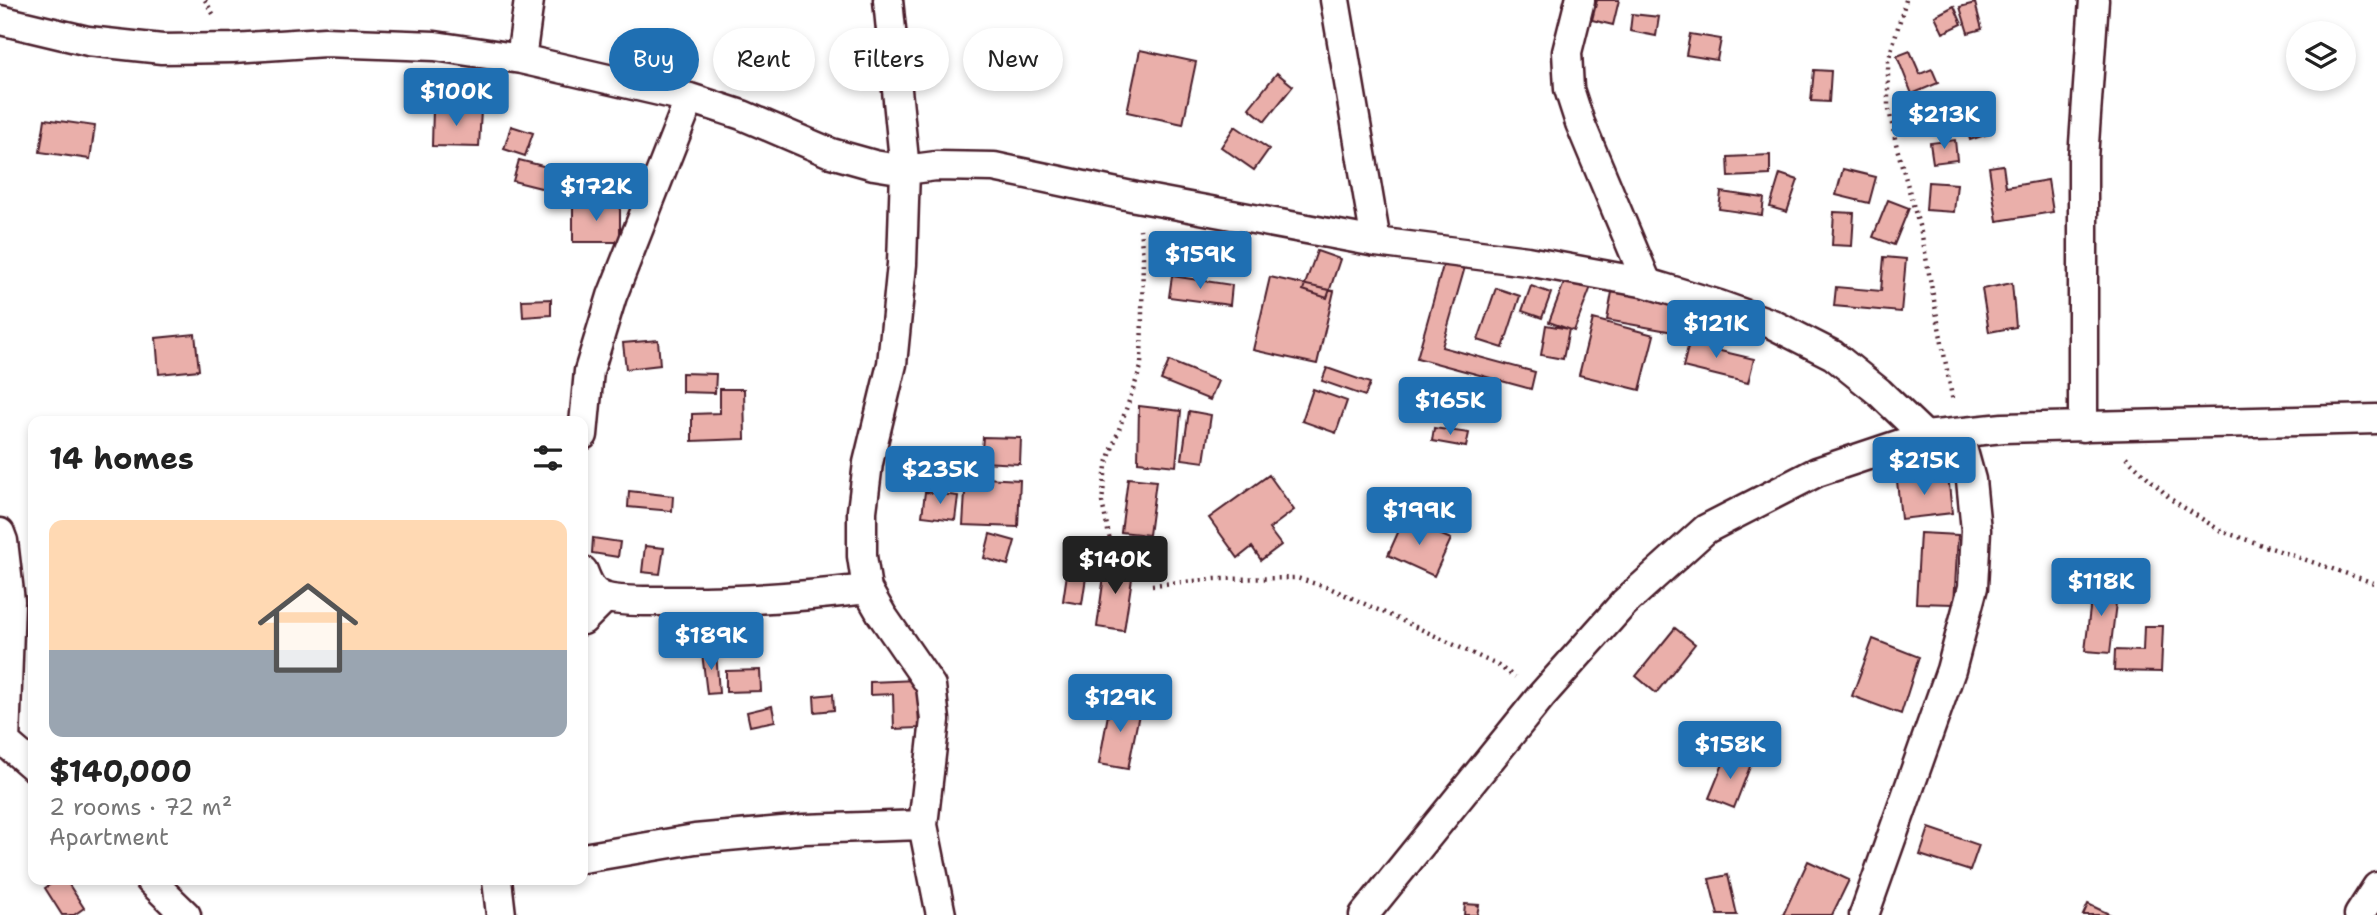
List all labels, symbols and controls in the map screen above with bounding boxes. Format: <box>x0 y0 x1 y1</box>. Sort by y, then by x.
map controls <box>2286 21 2356 91</box>
button: layers <box>2286 21 2356 91</box>
chip: Buy <box>609 28 699 91</box>
chip: Rent <box>713 28 815 91</box>
chip: Filters <box>829 28 949 91</box>
chip: New <box>963 28 1063 91</box>
pin: $100K <box>407 68 505 128</box>
text: $100K <box>420 76 492 106</box>
pin: $213K <box>1895 92 1993 151</box>
text: $213K <box>1908 99 1980 129</box>
pin: $172K <box>547 164 645 223</box>
text: $172K <box>560 171 632 201</box>
pin: $159K <box>1151 232 1249 291</box>
text: $159K <box>1164 239 1236 269</box>
pin: $121K <box>1667 300 1765 360</box>
text: $121K <box>1683 308 1749 338</box>
pin: $165K <box>1401 378 1499 437</box>
text: $165K <box>1415 385 1485 415</box>
text: 14 homes <box>49 438 194 479</box>
pin: $215K <box>1875 438 1973 497</box>
icon: filters <box>529 439 567 477</box>
text: $215K <box>1889 445 1959 475</box>
pin: $235K <box>891 447 989 506</box>
text: $235K <box>901 454 979 484</box>
pin: $199K <box>1370 488 1468 547</box>
text: $199K <box>1383 495 1455 525</box>
pin: $140K <box>1066 536 1164 596</box>
text: $140K <box>1079 544 1151 574</box>
pin: $118K <box>2052 558 2150 618</box>
icon: home <box>245 565 371 691</box>
text: $118K <box>2067 566 2135 596</box>
pin: $189K <box>662 612 760 672</box>
text: $189K <box>675 620 747 650</box>
pin: $129K <box>1071 674 1169 734</box>
text: $129K <box>1084 682 1156 712</box>
pin: $158K <box>1681 722 1779 781</box>
text: $158K <box>1694 729 1766 759</box>
text: $140,000 <box>49 751 192 792</box>
text: 2 rooms · 72 m² <box>49 792 232 822</box>
text: Apartment <box>49 822 169 852</box>

